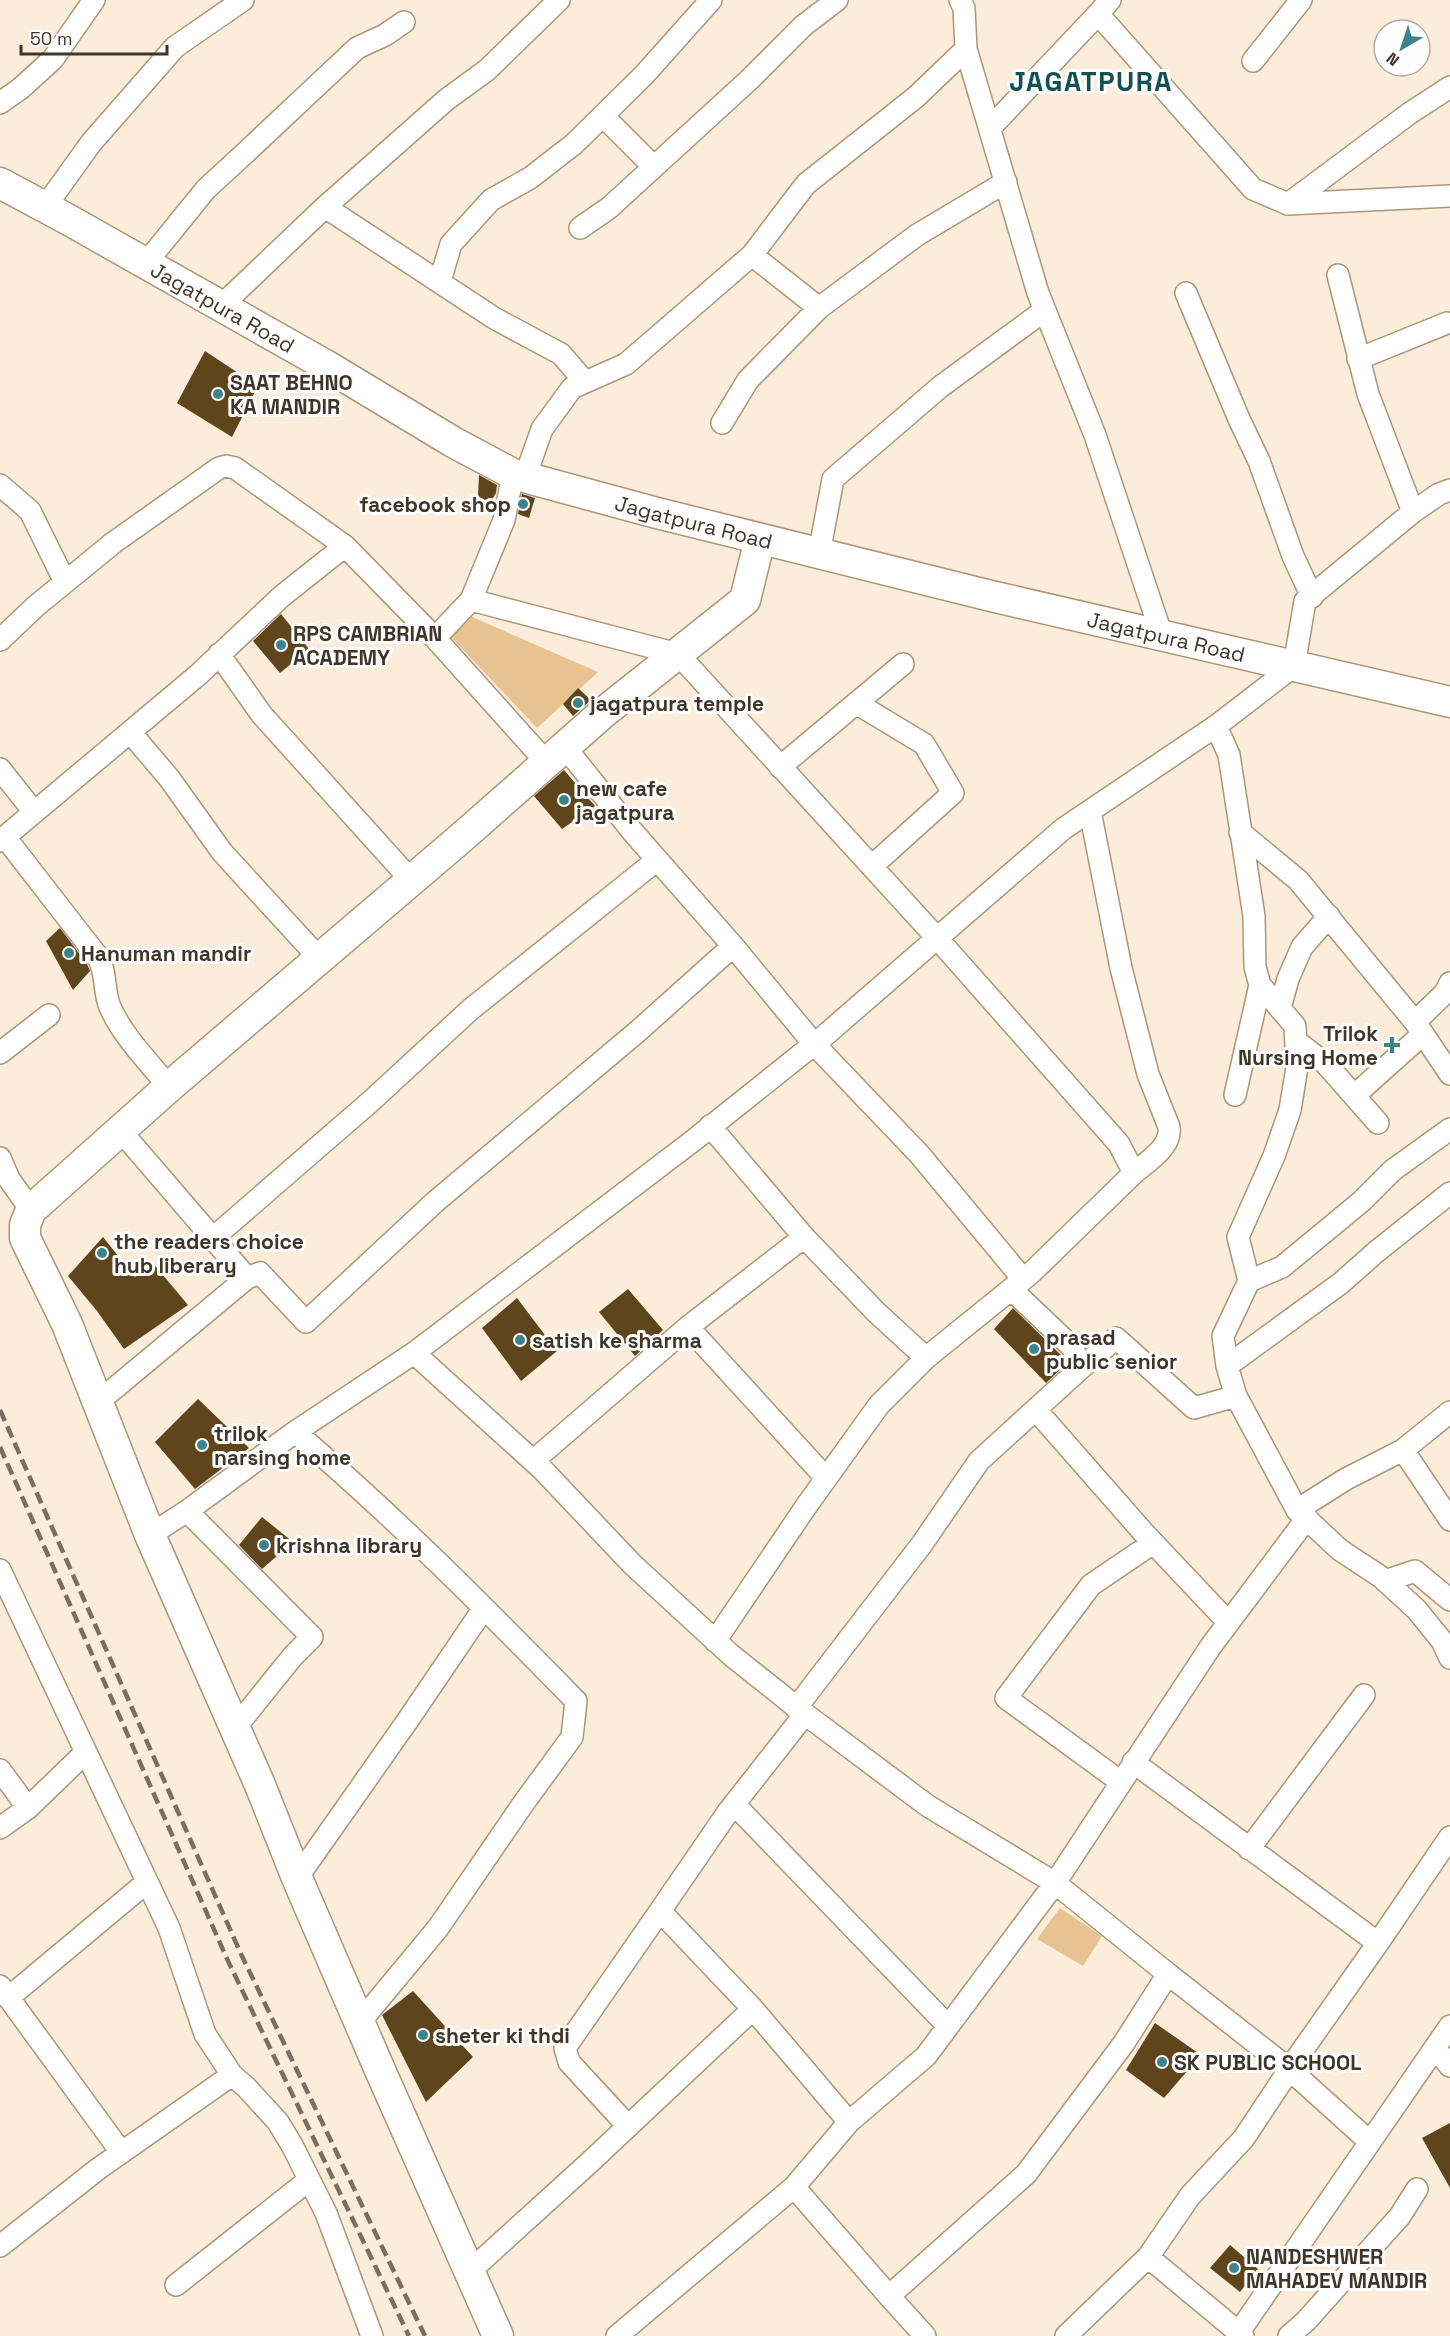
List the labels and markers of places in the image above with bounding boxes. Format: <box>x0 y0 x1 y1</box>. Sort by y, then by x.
place label: SAAT BEHNO KA MANDIR <box>230 369 353 420</box>
marker: SAAT BEHNO KA MANDIR <box>211 387 225 401</box>
place label: facebook shop <box>359 491 511 518</box>
marker: facebook shop <box>516 497 530 511</box>
place label: RPS CAMBRIAN ACADEMY <box>293 620 442 671</box>
marker: RPS CAMBRIAN ACADEMY <box>274 638 288 652</box>
place label: jagatpura temple <box>589 690 764 717</box>
marker: jagatpura temple <box>571 696 585 710</box>
place label: new cafe jagatpura <box>575 775 674 826</box>
marker: new cafe jagatpura <box>557 793 571 807</box>
place label: Hanuman mandir <box>81 940 251 967</box>
marker: Hanuman mandir <box>62 946 76 960</box>
place label: Trilok Nursing Home <box>1238 1020 1378 1071</box>
marker: Trilok Nursing Home <box>1383 1036 1401 1054</box>
place label: the readers choice hub liberary <box>114 1228 304 1279</box>
marker: the readers choice hub liberary <box>95 1246 109 1260</box>
place label: prasad public senior <box>1046 1324 1177 1375</box>
place label: satish ke sharma <box>532 1327 702 1354</box>
marker: satish ke sharma <box>513 1333 527 1347</box>
marker: prasad public senior <box>1027 1342 1041 1356</box>
place label: trilok narsing home <box>214 1420 351 1471</box>
marker: trilok narsing home <box>195 1438 209 1452</box>
place label: krishna library <box>276 1532 422 1559</box>
marker: krishna library <box>257 1538 271 1552</box>
place label: sheter ki thdi <box>435 2022 570 2049</box>
marker: sheter ki thdi <box>416 2028 430 2042</box>
place label: SK PUBLIC SCHOOL <box>1174 2049 1362 2076</box>
marker: SK PUBLIC SCHOOL <box>1155 2055 1169 2069</box>
place label: NANDESHWER MAHADEV MANDIR <box>1246 2243 1427 2294</box>
marker: NANDESHWER MAHADEV MANDIR <box>1227 2261 1241 2275</box>

